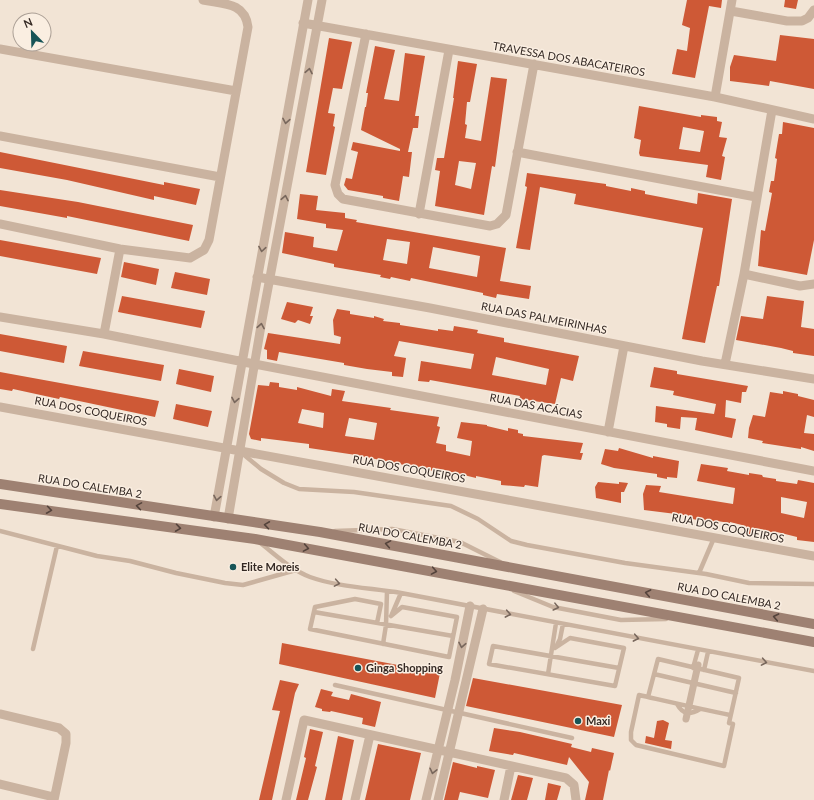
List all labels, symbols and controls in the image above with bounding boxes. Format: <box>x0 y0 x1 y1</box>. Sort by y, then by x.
north arrow <box>12 12 52 52</box>
text: N <box>21 15 34 30</box>
street label: TRAVESSA DOS ABACATEIROS <box>492 39 646 78</box>
one-way arrow <box>305 67 313 74</box>
one-way arrow <box>282 118 290 124</box>
one-way arrow <box>281 195 289 201</box>
one-way arrow <box>258 246 267 252</box>
street label: RUA DAS PALMEIRINHAS <box>480 299 608 336</box>
one-way arrow <box>257 323 265 329</box>
street label: RUA DAS ACÁCIAS <box>489 390 584 421</box>
street label: RUA DOS COQUEIROS <box>34 393 149 428</box>
one-way arrow <box>231 397 239 403</box>
street label: RUA DOS COQUEIROS <box>352 452 467 485</box>
street label: RUA DO CALEMBA 2 <box>37 471 143 500</box>
one-way arrow <box>214 494 222 501</box>
one-way arrow <box>136 502 142 511</box>
one-way arrow <box>46 506 52 515</box>
street label: RUA DOS COQUEIROS <box>671 510 786 545</box>
street label: RUA DO CALEMBA 2 <box>357 520 463 551</box>
one-way arrow <box>264 521 270 530</box>
one-way arrow <box>175 523 181 532</box>
one-way arrow <box>385 540 391 549</box>
one-way arrow <box>303 543 309 552</box>
place label: Elite Moreis <box>241 560 300 573</box>
marker: Elite Moreis <box>228 562 238 572</box>
one-way arrow <box>431 567 437 575</box>
one-way arrow <box>334 578 340 587</box>
street label: RUA DO CALEMBA 2 <box>676 579 782 612</box>
one-way arrow <box>645 589 651 598</box>
one-way arrow <box>553 603 559 611</box>
one-way arrow <box>505 609 511 617</box>
one-way arrow <box>773 613 779 622</box>
one-way arrow <box>633 633 639 642</box>
one-way arrow <box>459 642 467 648</box>
one-way arrow <box>761 657 767 666</box>
place label: Ginga Shopping <box>366 661 443 674</box>
marker: Ginga Shopping <box>353 663 363 673</box>
place label: Maxi <box>586 714 611 727</box>
marker: Maxi <box>573 716 583 726</box>
one-way arrow <box>429 767 438 774</box>

